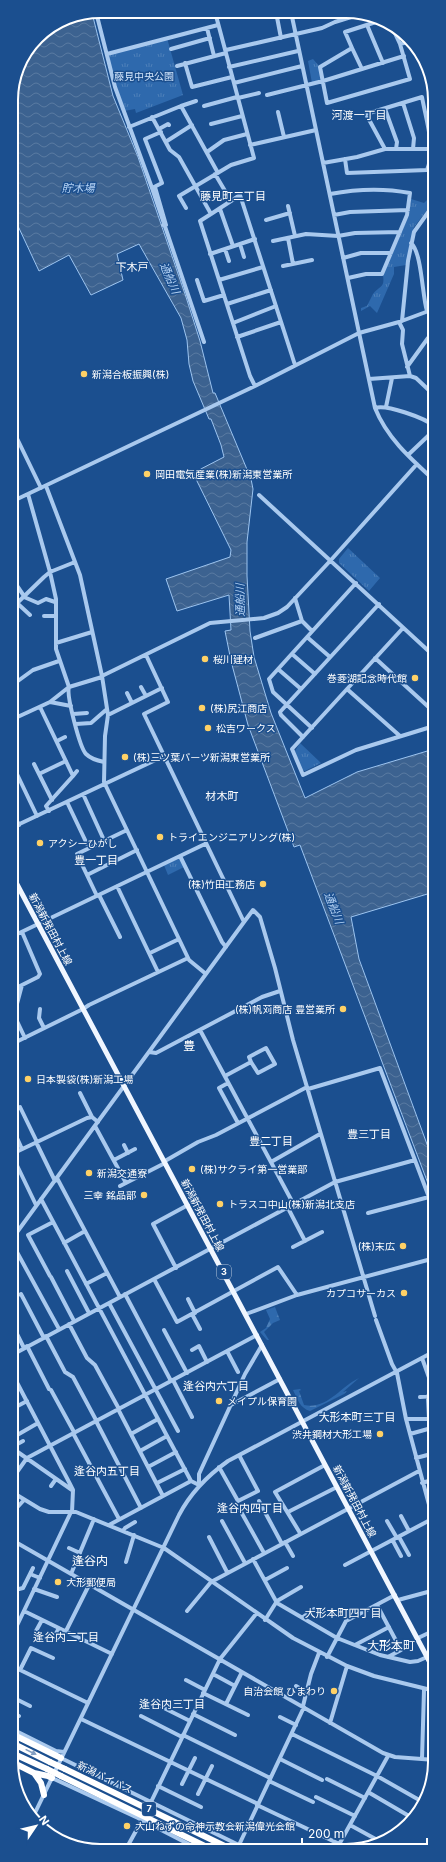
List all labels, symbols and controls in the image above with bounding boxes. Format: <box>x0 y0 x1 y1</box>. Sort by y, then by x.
park label: 藤見中央公園 <box>114 70 174 82</box>
district label: 河渡一丁目 <box>332 108 387 122</box>
water label: 貯木場 <box>62 181 96 195</box>
district label: 藤見町二丁目 <box>200 189 266 203</box>
district label: 下木戸 <box>116 260 149 274</box>
water label: 通船川 <box>157 260 184 297</box>
place label: 新潟合板振興(株) <box>92 368 169 380</box>
marker: 新潟合板振興(株) <box>79 369 89 379</box>
place label: 岡田電気産業(株)新潟東営業所 <box>155 468 292 480</box>
marker: 岡田電気産業(株)新潟東営業所 <box>142 469 152 479</box>
water label: 通船川 <box>233 582 247 617</box>
place label: 桜川建材 <box>213 653 253 665</box>
marker: 桜川建材 <box>200 654 210 664</box>
place label: 巻菱湖記念時代館 <box>327 672 407 684</box>
marker: 巻菱湖記念時代館 <box>410 673 420 683</box>
place label: (株)尻江商店 <box>210 702 267 714</box>
marker: (株)尻江商店 <box>197 703 207 713</box>
place label: 松吉ワークス <box>216 722 276 734</box>
marker: 松吉ワークス <box>203 723 213 733</box>
place label: (株)三ツ葉パーツ新潟東営業所 <box>133 751 270 763</box>
marker: (株)三ツ葉パーツ新潟東営業所 <box>120 752 130 762</box>
district label: 材木町 <box>206 789 239 803</box>
place label: トライエンジニアリング(株) <box>168 831 295 843</box>
marker: トライエンジニアリング(株) <box>155 832 165 842</box>
place label: アクシーひがし <box>48 837 118 849</box>
marker: アクシーひがし <box>35 838 45 848</box>
district label: 豊一丁目 <box>74 853 118 867</box>
place label: (株)竹田工務店 <box>188 878 255 890</box>
marker: (株)竹田工務店 <box>258 879 268 889</box>
water label: 通船川 <box>322 890 347 927</box>
street label: 新潟新発田村上線 <box>27 891 75 967</box>
place label: (株)帆苅商店 豊営業所 <box>235 1003 335 1015</box>
marker: (株)帆苅商店 豊営業所 <box>338 1004 348 1014</box>
district label: 豊 <box>183 1038 195 1053</box>
place label: 日本製袋(株)新潟工場 <box>36 1073 133 1085</box>
marker: 日本製袋(株)新潟工場 <box>23 1074 33 1084</box>
district label: 豊三丁目 <box>347 1127 391 1141</box>
district label: 豊二丁目 <box>249 1134 293 1148</box>
place label: (株)サクライ第一営業部 <box>200 1163 307 1175</box>
marker: (株)サクライ第一営業部 <box>187 1164 197 1174</box>
place label: 新潟交通寮 <box>97 1167 147 1179</box>
marker: 新潟交通寮 <box>84 1168 94 1178</box>
street label: 新潟新発田村上線 <box>179 1177 227 1253</box>
place label: 三幸 銘品部 <box>83 1189 136 1201</box>
marker: 三幸 銘品部 <box>139 1190 149 1200</box>
place label: トラスコ中山(株)新潟北支店 <box>228 1198 355 1210</box>
marker: トラスコ中山(株)新潟北支店 <box>215 1199 225 1209</box>
place label: (株)末広 <box>358 1240 395 1252</box>
marker: (株)末広 <box>398 1241 408 1251</box>
road number: 3 <box>217 1265 231 1279</box>
place label: カプコサーカス <box>326 1287 396 1299</box>
marker: カプコサーカス <box>399 1288 409 1298</box>
district label: 逢谷内六丁目 <box>183 1379 249 1393</box>
place label: メイプル保育園 <box>227 1395 297 1407</box>
marker: メイプル保育園 <box>214 1396 224 1406</box>
district label: 大形本町三丁目 <box>319 1410 396 1424</box>
place label: 渋井鋼材大形工場 <box>292 1428 372 1440</box>
marker: 渋井鋼材大形工場 <box>375 1429 385 1439</box>
street label: 新潟新発田村上線 <box>331 1463 379 1539</box>
district label: 逢谷内五丁目 <box>74 1464 140 1478</box>
district label: 逢谷内四丁目 <box>217 1501 283 1515</box>
district label: 逢谷内 <box>72 1553 108 1568</box>
place label: 大形郵便局 <box>66 1576 116 1588</box>
marker: 大形郵便局 <box>53 1577 63 1587</box>
district label: 大形本町四丁目 <box>305 1606 382 1620</box>
district label: 逢谷内二丁目 <box>33 1630 99 1644</box>
district label: 大形本町 <box>367 1638 415 1653</box>
place label: 自治会館 ひまわり <box>243 1685 326 1697</box>
marker: 自治会館 ひまわり <box>329 1686 339 1696</box>
district label: 逢谷内三丁目 <box>139 1697 205 1711</box>
one-way arrow <box>25 1749 37 1755</box>
street label: 新潟バイパス <box>75 1758 135 1796</box>
road number: 7 <box>142 1802 156 1816</box>
north arrow <box>16 1806 56 1846</box>
text: N <box>36 1813 52 1828</box>
place label: 大山ねずの命神示教会新潟偉光会館 <box>135 1820 295 1832</box>
scale bar <box>302 1820 427 1846</box>
marker: 大山ねずの命神示教会新潟偉光会館 <box>122 1821 132 1831</box>
text: 200 m <box>308 1826 344 1841</box>

